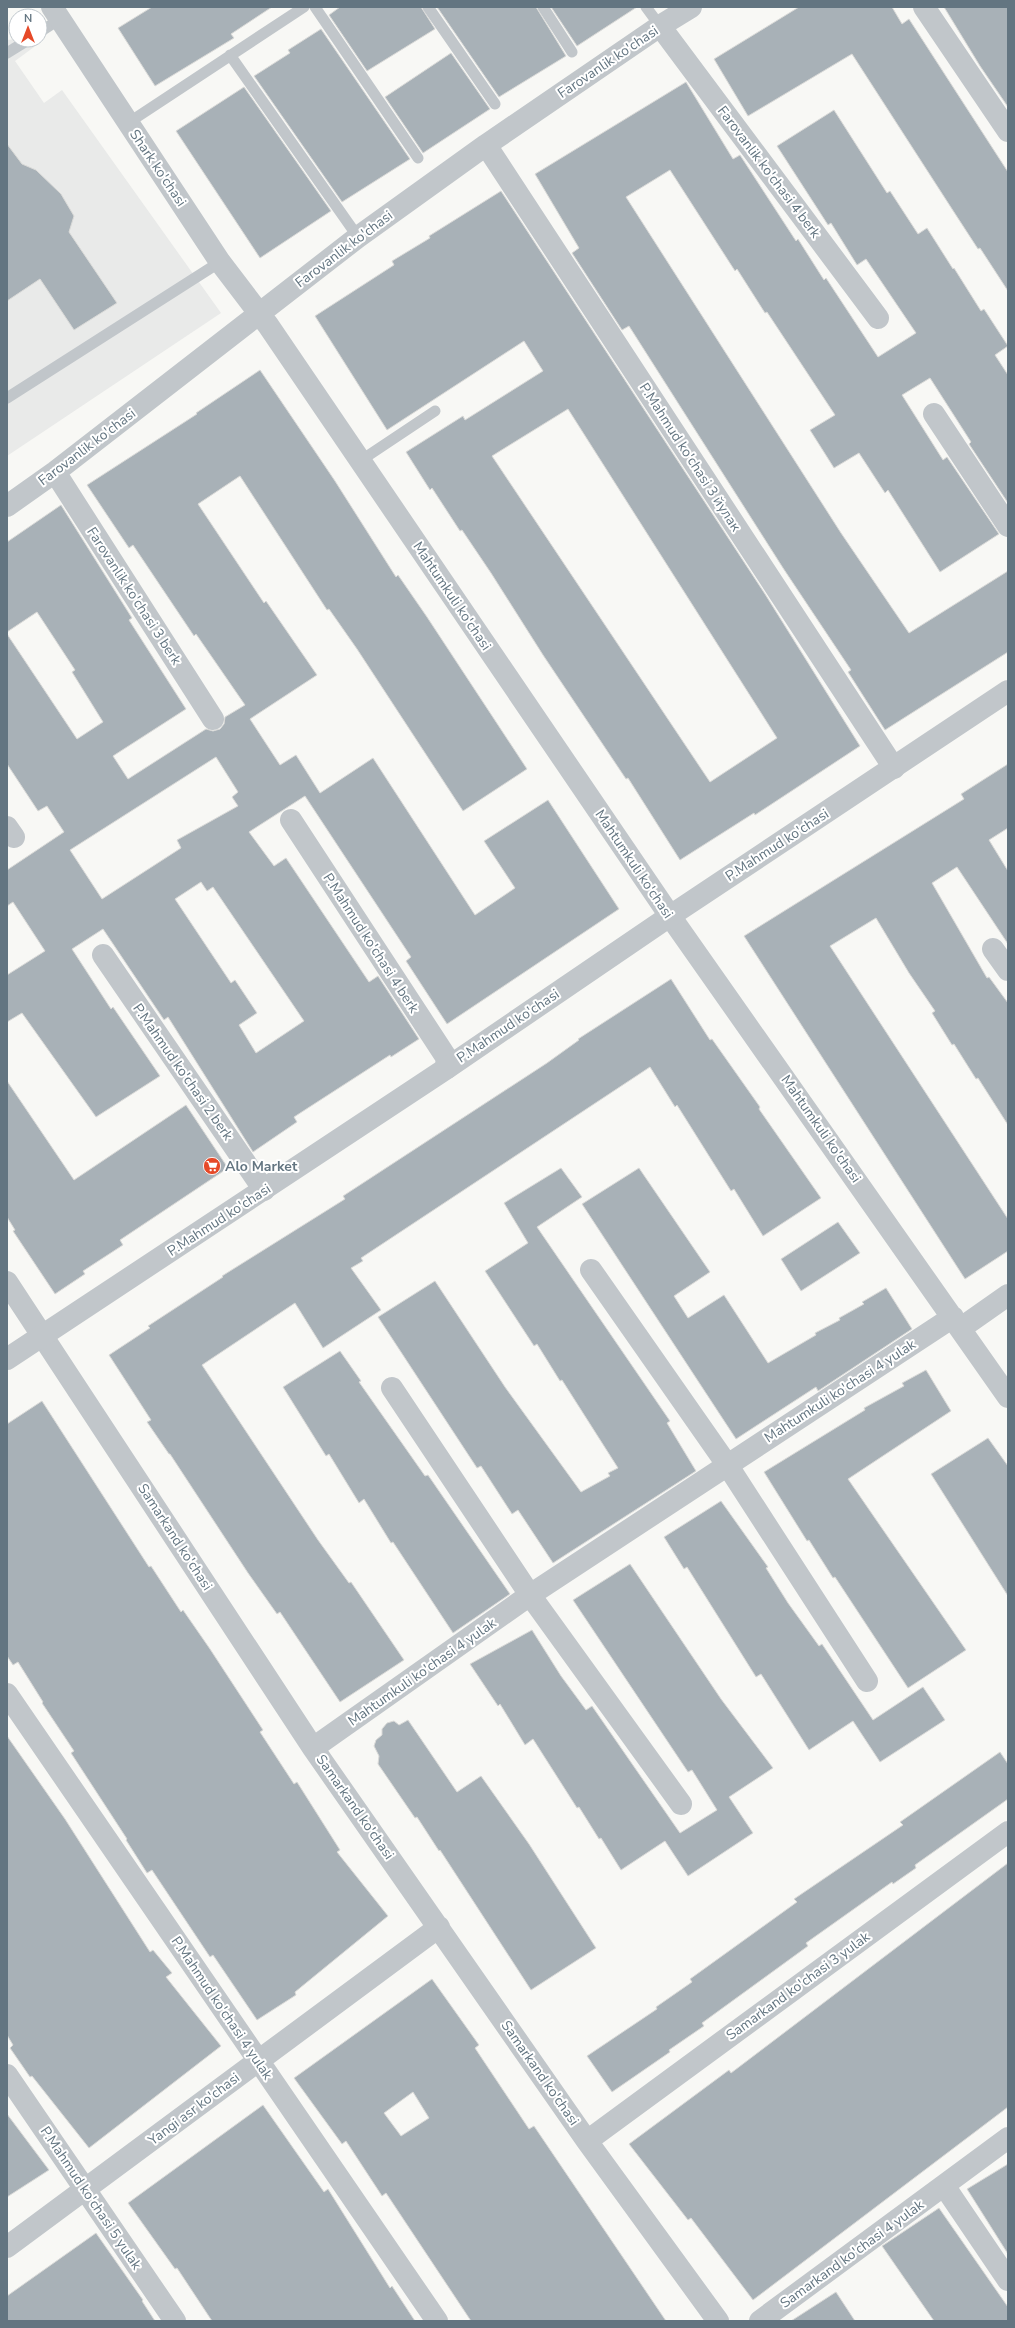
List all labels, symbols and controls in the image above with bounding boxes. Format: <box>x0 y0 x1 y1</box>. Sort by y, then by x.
north arrow <box>8 8 48 48</box>
text: N <box>24 11 32 26</box>
street label: Farovanlik ko'chasi <box>554 21 662 103</box>
street label: Farovanlik ko'chasi 4 berk <box>713 102 826 243</box>
street label: Shark ko'chasi <box>125 126 191 210</box>
street label: Farovanlik ko'chasi <box>291 206 397 292</box>
street label: P.Mahmud ko'chasi 3 йулак <box>635 379 746 535</box>
street label: Farovanlik ko'chasi <box>34 404 140 490</box>
street label: Farovanlik ko'chasi 3 berk <box>82 523 186 669</box>
street label: Mahtumkuli ko'chasi <box>408 538 496 654</box>
street label: P.Mahmud ko'chasi <box>722 804 832 886</box>
street label: Mahtumkuli ko'chasi <box>590 806 678 922</box>
street label: P.Mahmud ko'chasi 4 berk <box>319 869 424 1017</box>
street label: P.Mahmud ko'chasi <box>453 985 563 1067</box>
street label: P.Mahmud ko'chasi 2 berk <box>128 1000 238 1145</box>
street label: Mahtumkuli ko'chasi <box>777 1071 865 1187</box>
supermarket icon: Alo Market <box>202 1156 222 1176</box>
place label: Alo Market <box>225 1157 298 1176</box>
street label: P.Mahmud ko'chasi <box>164 1179 274 1261</box>
street label: Mahtumkuli ko'chasi 4 yulak <box>761 1334 920 1447</box>
street label: Samarkand ko'chasi <box>133 1480 217 1594</box>
street label: Mahtumkuli ko'chasi 4 yulak <box>344 1613 501 1730</box>
street label: Samarkand ko'chasi <box>312 1751 398 1863</box>
street label: Samarkand ko'chasi 3 yulak <box>722 1927 874 2045</box>
street label: P.Mahmud ko'chasi 4 yulak <box>167 1933 278 2084</box>
street label: Samarkand ko'chasi <box>497 2017 583 2129</box>
street label: Yangi asr ko'chasi <box>144 2068 244 2150</box>
street label: P.Mahmud ko'chasi 5 yulak <box>36 2123 147 2274</box>
street label: Samarkand ko'chasi 4 yulak <box>776 2195 928 2313</box>

